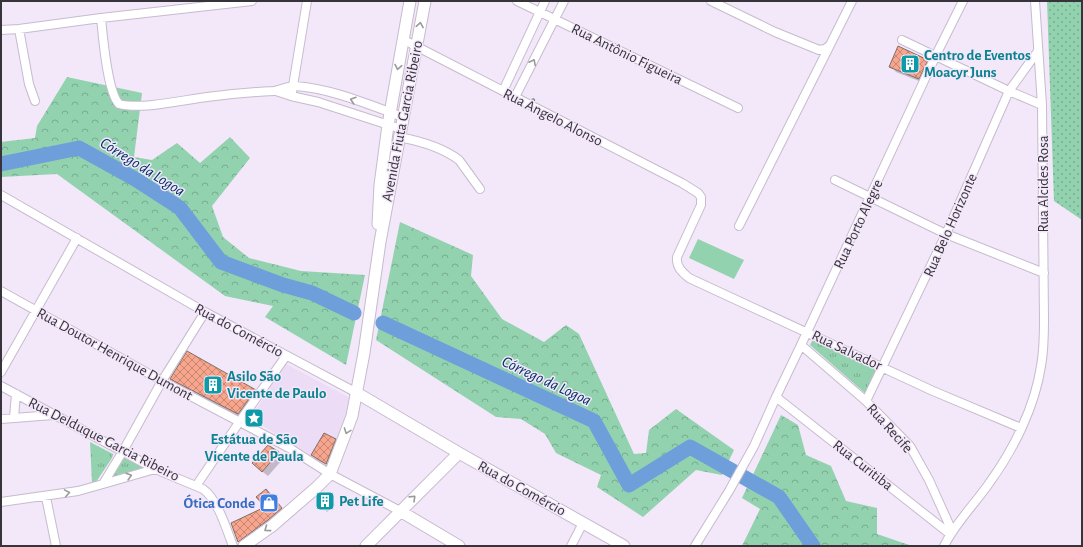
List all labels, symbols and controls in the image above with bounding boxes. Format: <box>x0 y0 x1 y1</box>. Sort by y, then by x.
one-way arrow <box>416 21 424 28</box>
street label: Rua Antônio Figueira <box>569 21 685 88</box>
street label: Avenida Fiuta Garcia Ribeiro <box>380 39 425 203</box>
place label: Centro de Eventos Moacyr Juns <box>924 48 1031 80</box>
building icon: Centro de Eventos Moacyr Juns <box>899 53 921 75</box>
one-way arrow <box>528 59 536 66</box>
one-way arrow <box>395 64 403 70</box>
street label: Rua Ângelo Alonso <box>501 85 605 149</box>
one-way arrow <box>350 97 357 105</box>
water label: Córrego da Logoa <box>97 134 188 199</box>
street label: Rua Alcides Rosa <box>1036 135 1051 233</box>
street label: Rua Belo Horizonte <box>921 171 980 279</box>
street label: Rua Porto Alegre <box>831 177 886 271</box>
street label: Rua do Comércio <box>192 301 286 360</box>
street label: Rua Doutor Henrique Dumont <box>34 305 195 404</box>
street label: Rua Salvador <box>809 328 884 373</box>
water label: Córrego da Logoa <box>499 353 594 409</box>
place label: Asilo São Vicente de Paulo <box>227 369 326 401</box>
building icon: Asilo São Vicente de Paulo <box>202 374 224 396</box>
street label: Rua Delduque Garcia Ribeiro <box>26 395 182 484</box>
street label: Rua Recife <box>864 401 915 456</box>
place icon: Estátua de São Vicente de Paula <box>243 407 265 429</box>
one-way arrow <box>343 427 351 434</box>
place label: Estátua de São Vicente de Paula <box>204 432 304 464</box>
street label: Rua Curitiba <box>830 437 896 493</box>
street label: Rua do Comércio <box>475 458 568 519</box>
one-way arrow <box>125 472 132 481</box>
one-way arrow <box>64 489 70 498</box>
building icon: Pet Life <box>314 490 336 512</box>
shop icon: Ótica Conde <box>258 492 280 514</box>
place label: Ótica Conde <box>184 494 255 511</box>
place label: Pet Life <box>339 494 384 509</box>
one-way arrow <box>408 495 416 503</box>
one-way arrow <box>265 524 272 531</box>

